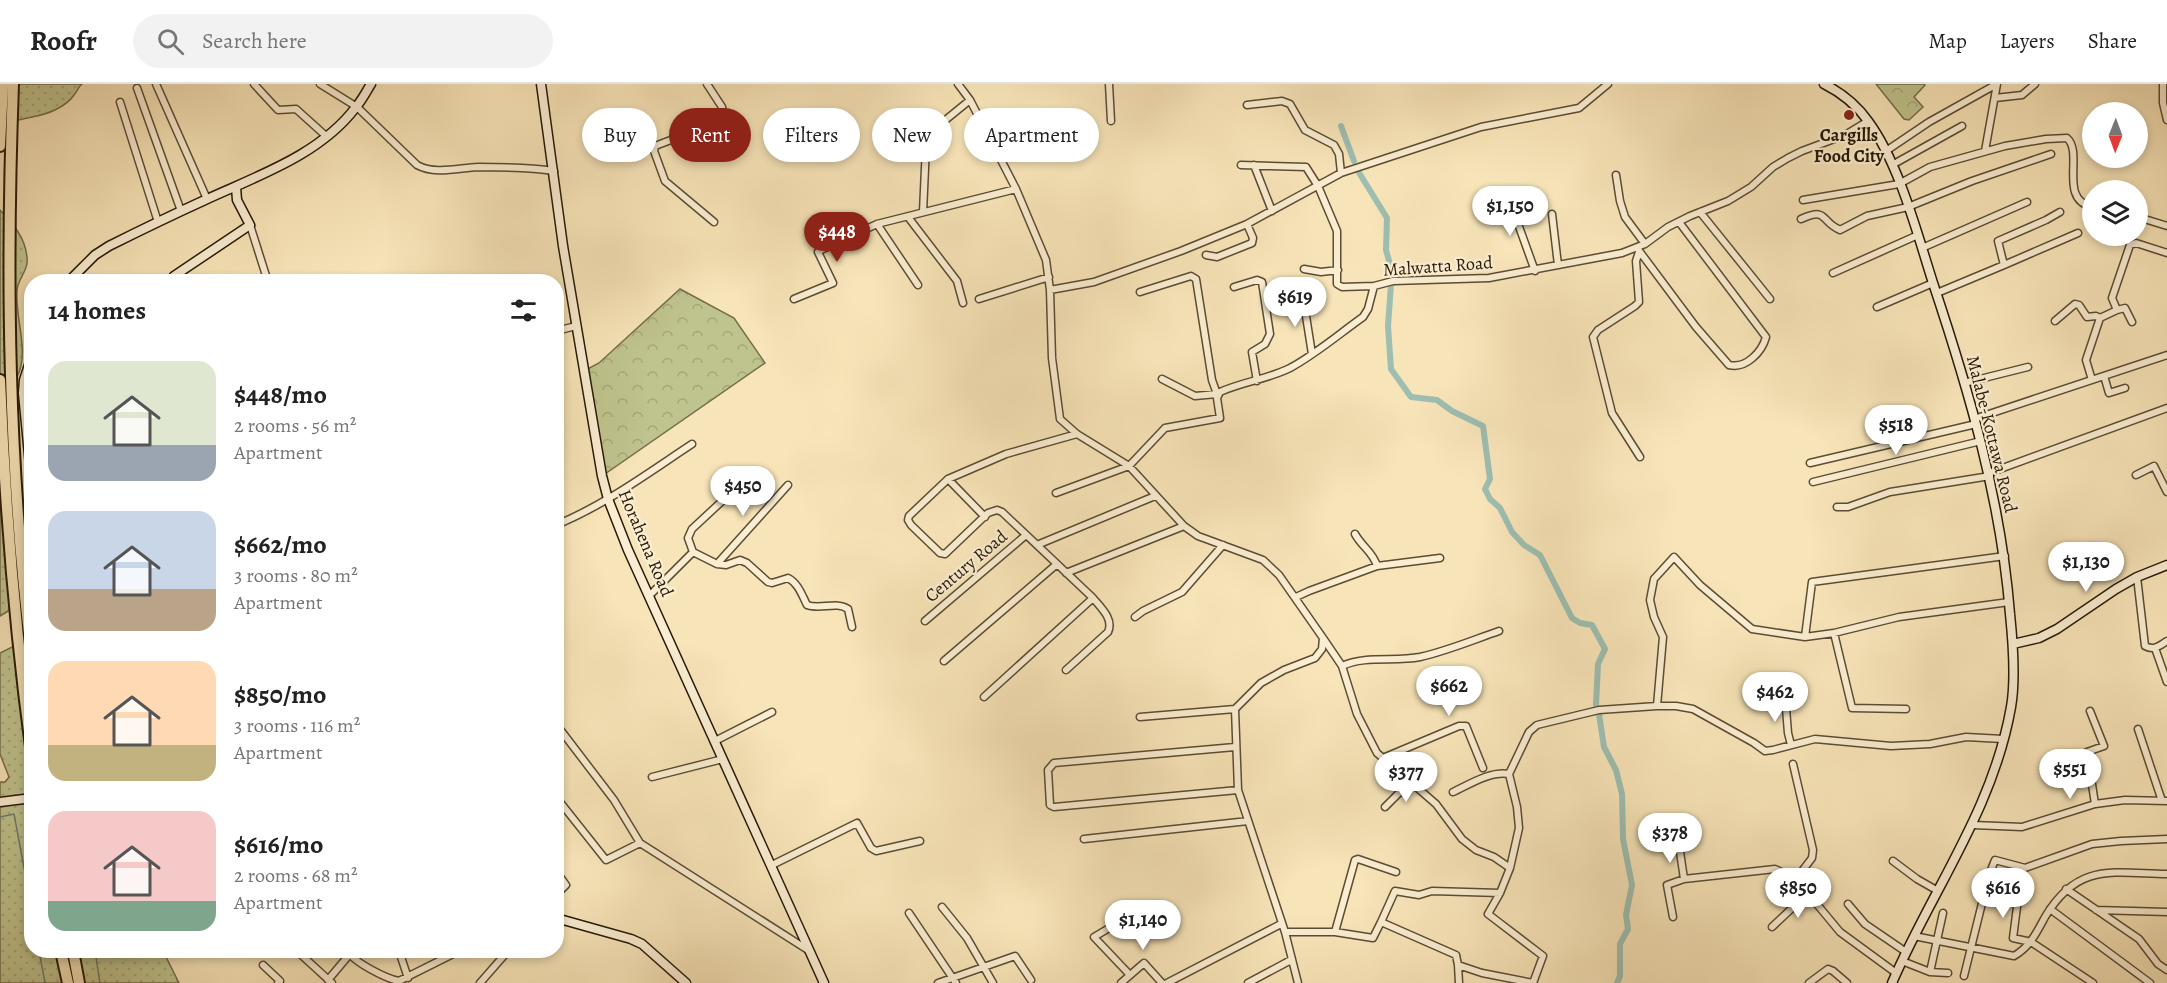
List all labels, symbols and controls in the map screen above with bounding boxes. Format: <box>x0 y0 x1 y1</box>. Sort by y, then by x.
search box <box>133 14 553 68</box>
text: Roofr <box>30 22 97 60</box>
icon: search <box>154 25 187 58</box>
text: Search here <box>202 26 307 56</box>
text: Map <box>1928 27 1967 55</box>
text: Layers <box>2000 27 2055 55</box>
text: Share <box>2088 27 2137 55</box>
north arrow <box>2082 102 2148 168</box>
map controls <box>2082 102 2148 246</box>
chip: Buy <box>582 108 657 162</box>
chip: Rent <box>669 108 751 162</box>
chip: Filters <box>763 108 860 162</box>
chip: New <box>872 108 952 162</box>
chip: Apartment <box>964 108 1099 162</box>
marker: Cargills Food City <box>1842 108 1856 122</box>
place label: Cargills Food City <box>1814 123 1885 168</box>
button: layers <box>2082 180 2148 246</box>
pin: $1,150 <box>1461 186 1559 237</box>
text: $1,150 <box>1486 192 1534 219</box>
pin: $448 <box>801 212 873 263</box>
text: $448 <box>818 218 856 245</box>
street label: Malwatta Road <box>1382 250 1494 282</box>
pin: $619 <box>1259 277 1331 328</box>
text: $619 <box>1277 283 1313 310</box>
text: 14 homes <box>48 293 146 328</box>
icon: filters <box>507 294 540 327</box>
street label: Malabe-Kottawa Road <box>1961 353 2023 515</box>
text: $448/mo <box>234 377 327 412</box>
icon: home <box>96 385 168 457</box>
pin: $518 <box>1860 405 1932 456</box>
text: $518 <box>1879 411 1913 438</box>
text: 2 rooms · 56 m² <box>234 412 356 439</box>
text: Apartment <box>234 439 323 466</box>
pin: $450 <box>707 466 779 517</box>
text: $450 <box>724 472 762 499</box>
street label: Horahena Road <box>613 486 679 601</box>
street label: Century Road <box>920 524 1013 608</box>
text: $662/mo <box>234 527 327 562</box>
icon: home <box>96 535 168 607</box>
pin: $1,130 <box>2037 542 2135 593</box>
text: $1,130 <box>2062 548 2110 575</box>
text: 3 rooms · 80 m² <box>234 562 358 589</box>
text: Apartment <box>234 589 323 616</box>
pin: $662 <box>1413 666 1485 717</box>
text: $662 <box>1430 672 1468 699</box>
pin: $462 <box>1739 672 1811 723</box>
text: $850/mo <box>234 677 327 712</box>
text: $462 <box>1756 678 1794 705</box>
icon: home <box>96 685 168 757</box>
text: 3 rooms · 116 m² <box>234 712 360 739</box>
text: Apartment <box>234 739 323 766</box>
pin: $551 <box>2034 749 2106 800</box>
pin: $377 <box>1370 752 1442 803</box>
text: $551 <box>2053 755 2087 782</box>
text: $377 <box>1389 758 1424 785</box>
pin: $378 <box>1634 813 1706 864</box>
text: $378 <box>1652 819 1688 846</box>
text: $616/mo <box>234 827 323 862</box>
icon: home <box>96 835 168 907</box>
text: 2 rooms · 68 m² <box>234 862 358 889</box>
pin: $850 <box>1762 868 1834 919</box>
pin: $616 <box>1967 868 2039 919</box>
text: $850 <box>1779 874 1817 901</box>
text: $616 <box>1985 874 2021 901</box>
text: Apartment <box>234 889 323 916</box>
pin: $1,140 <box>1094 900 1192 951</box>
text: $1,140 <box>1119 906 1167 933</box>

